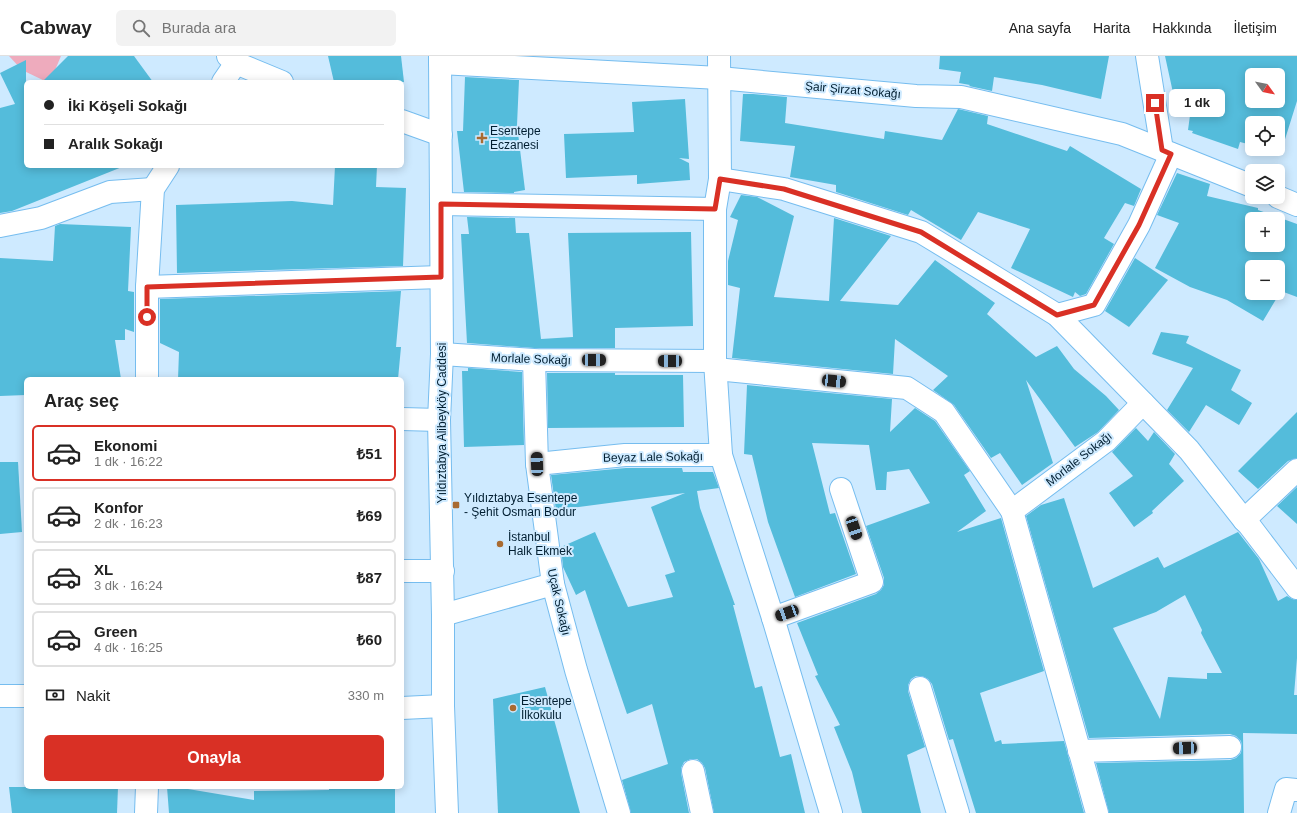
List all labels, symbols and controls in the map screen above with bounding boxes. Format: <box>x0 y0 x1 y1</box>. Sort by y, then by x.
search box <box>116 10 396 46</box>
text: Cabway <box>20 17 92 38</box>
icon: search <box>130 17 152 39</box>
text: Burada ara <box>162 19 236 36</box>
text: Ana sayfa <box>1009 20 1071 36</box>
text: Harita <box>1093 20 1130 36</box>
text: Hakkında <box>1152 20 1211 36</box>
text: İletişim <box>1233 20 1277 36</box>
north arrow <box>1245 68 1285 108</box>
map controls <box>1245 68 1285 300</box>
street label: Şair Şirzat Sokağı <box>805 79 901 101</box>
callout: 1 dk <box>1169 89 1225 117</box>
route end <box>1146 94 1164 112</box>
text: 1 dk <box>1184 95 1210 110</box>
text: İki Köşeli Sokağı <box>68 97 187 114</box>
button: locate <box>1245 116 1285 156</box>
place label: Esentepe Eczanesi <box>490 124 541 152</box>
marker: Esentepe Eczanesi <box>477 133 487 143</box>
text: Aralık Sokağı <box>68 135 163 152</box>
button: layers <box>1245 164 1285 204</box>
button: + <box>1245 212 1285 252</box>
button: − <box>1245 260 1285 300</box>
route start <box>138 308 156 326</box>
street label: Yıldıztabya Alibeyköy Caddesi <box>435 343 449 503</box>
street label: Morlale Sokağı <box>491 351 571 367</box>
car <box>582 354 606 366</box>
car <box>658 355 682 367</box>
car <box>821 374 847 388</box>
text: Araç seç <box>44 391 119 411</box>
street label: Morlale Sokağı <box>1043 429 1115 489</box>
icon: car <box>46 435 82 471</box>
text: Ekonomi <box>94 437 157 454</box>
text: ₺51 <box>357 445 382 462</box>
street label: Beyaz Lale Sokağı <box>603 449 703 465</box>
car <box>531 452 543 476</box>
text: 1 dk · 16:22 <box>94 454 163 469</box>
place label: Yıldıztabya Esentepe - Şehit Osman Bodur <box>464 491 578 519</box>
icon: car <box>46 497 82 533</box>
text: Konfor <box>94 499 143 516</box>
marker: Yıldıztabya Esentepe - Şehit Osman Bodur <box>451 500 461 510</box>
text: ₺69 <box>357 507 382 524</box>
car <box>844 515 864 541</box>
text: 2 dk · 16:23 <box>94 516 163 531</box>
place label: İstanbul Halk Ekmek <box>508 530 573 558</box>
marker: İstanbul Halk Ekmek <box>495 539 505 549</box>
icon: car <box>46 559 82 595</box>
text: XL <box>94 561 113 578</box>
street label: Uçak Sokağı <box>545 567 573 637</box>
text: ₺87 <box>357 569 382 586</box>
text: 3 dk · 16:24 <box>94 578 163 593</box>
car <box>774 603 800 623</box>
icon: car <box>46 621 82 657</box>
text: Green <box>94 623 137 640</box>
text: ₺60 <box>357 631 382 648</box>
text: 4 dk · 16:25 <box>94 640 163 655</box>
icon: cash <box>44 684 66 706</box>
text: Nakit <box>76 687 110 704</box>
text: 330 m <box>348 688 384 703</box>
place label: Esentepe İlkokulu <box>521 694 572 722</box>
marker: Esentepe İlkokulu <box>508 703 518 713</box>
button: Onayla <box>44 735 384 781</box>
car <box>1173 742 1197 754</box>

